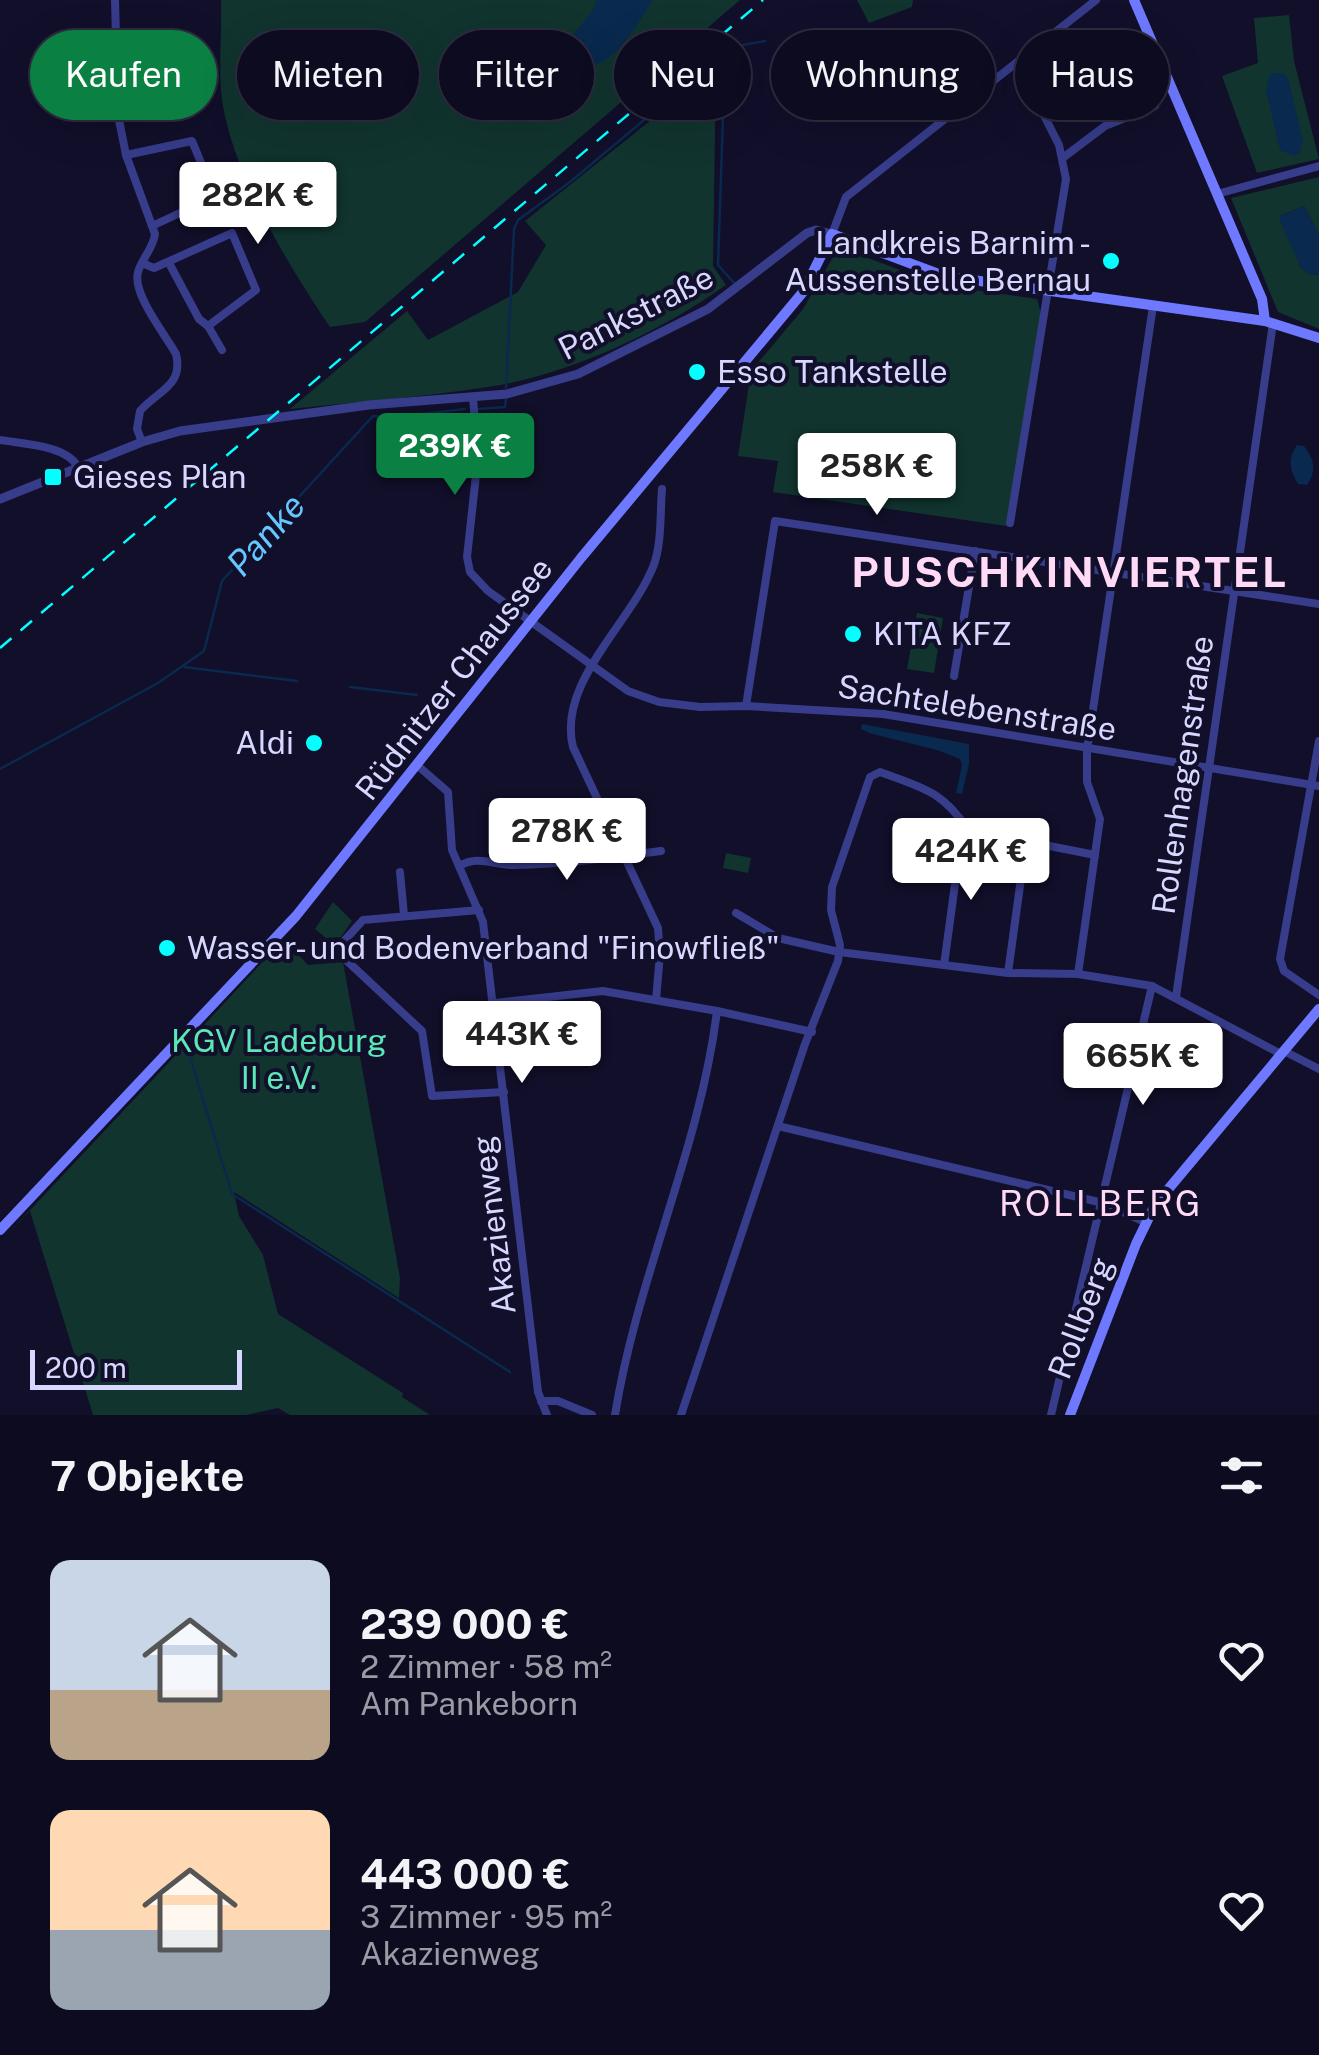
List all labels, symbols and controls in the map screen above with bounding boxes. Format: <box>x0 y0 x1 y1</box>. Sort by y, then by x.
chip: Kaufen <box>30 30 217 120</box>
chip: Mieten <box>237 30 419 120</box>
chip: Filter <box>439 30 594 120</box>
chip: Neu <box>614 30 751 120</box>
chip: Wohnung <box>771 30 995 120</box>
chip: Haus <box>1015 30 1169 120</box>
pin: 282K € <box>177 162 339 247</box>
text: 282K € <box>201 176 315 213</box>
place label: Landkreis Barnim - Aussenstelle Bernau <box>785 224 1091 298</box>
marker: Landkreis Barnim - Aussenstelle Bernau <box>1100 250 1122 272</box>
street label: Pankstraße <box>552 258 719 367</box>
place label: Esso Tankstelle <box>717 353 948 390</box>
marker: Esso Tankstelle <box>686 361 708 383</box>
pin: 239K € <box>374 413 536 498</box>
text: 239K € <box>398 427 512 464</box>
pin: 258K € <box>796 433 958 518</box>
text: 258K € <box>820 447 934 484</box>
place label: Gieses Plan <box>73 458 247 495</box>
marker: Gieses Plan <box>42 466 64 488</box>
water label: Panke <box>218 485 313 584</box>
district label: PUSCHKINVIERTEL <box>851 547 1289 596</box>
street label: Rüdnitzer Chaussee <box>348 550 560 807</box>
place label: KITA KFZ <box>873 615 1012 652</box>
marker: KITA KFZ <box>842 623 864 645</box>
street label: Rollenhagenstraße <box>1145 633 1220 916</box>
street label: Sachtelebenstraße <box>835 667 1119 748</box>
place label: Aldi <box>235 724 294 761</box>
marker: Aldi <box>303 732 325 754</box>
pin: 278K € <box>486 798 648 883</box>
text: 278K € <box>511 812 623 849</box>
pin: 424K € <box>890 818 1052 903</box>
text: 424K € <box>914 832 1028 869</box>
place label: Wasser- und Bodenverband "Finowfließ" <box>187 929 780 966</box>
marker: Wasser- und Bodenverband "Finowfließ" <box>156 937 178 959</box>
pin: 443K € <box>441 1001 603 1086</box>
text: 443K € <box>465 1015 579 1052</box>
park label: KGV Ladeburg II e.V. <box>171 1022 387 1096</box>
pin: 665K € <box>1062 1023 1224 1108</box>
text: 665K € <box>1086 1037 1200 1074</box>
street label: Akazienweg <box>464 1134 523 1317</box>
district label: ROLLBERG <box>999 1183 1203 1224</box>
street label: Rollberg <box>1040 1252 1121 1384</box>
scale bar <box>30 1345 242 1390</box>
text: 200 m <box>45 1351 127 1384</box>
icon: filters <box>1214 1448 1269 1503</box>
text: 7 Objekte <box>50 1451 244 1500</box>
text: 239 000 € <box>360 1599 569 1648</box>
icon: home <box>130 1600 250 1720</box>
icon: heart <box>1214 1633 1269 1688</box>
text: 2 Zimmer · 58 m² <box>360 1648 612 1685</box>
text: Am Pankeborn <box>360 1685 578 1722</box>
text: 443 000 € <box>360 1849 570 1898</box>
icon: home <box>130 1850 250 1970</box>
icon: heart <box>1214 1883 1269 1938</box>
text: 3 Zimmer · 95 m² <box>360 1898 612 1935</box>
text: Akazienweg <box>360 1935 540 1972</box>

